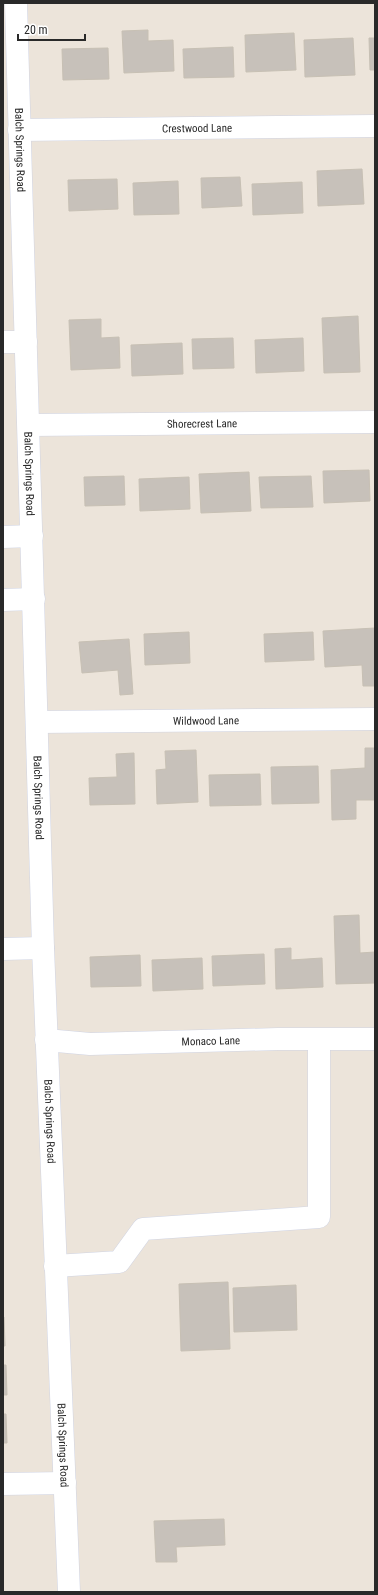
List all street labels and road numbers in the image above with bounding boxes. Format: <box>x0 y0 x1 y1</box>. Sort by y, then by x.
street label: Balch Springs Road <box>12 108 28 192</box>
street label: Crestwood Lane <box>162 121 232 135</box>
street label: Shorecrest Lane <box>167 417 237 430</box>
street label: Balch Springs Road <box>22 432 37 516</box>
street label: Wildwood Lane <box>173 714 239 727</box>
street label: Balch Springs Road <box>31 755 46 840</box>
street label: Monaco Lane <box>181 1034 240 1048</box>
street label: Balch Springs Road <box>42 1079 58 1164</box>
street label: Balch Springs Road <box>55 1403 71 1488</box>

